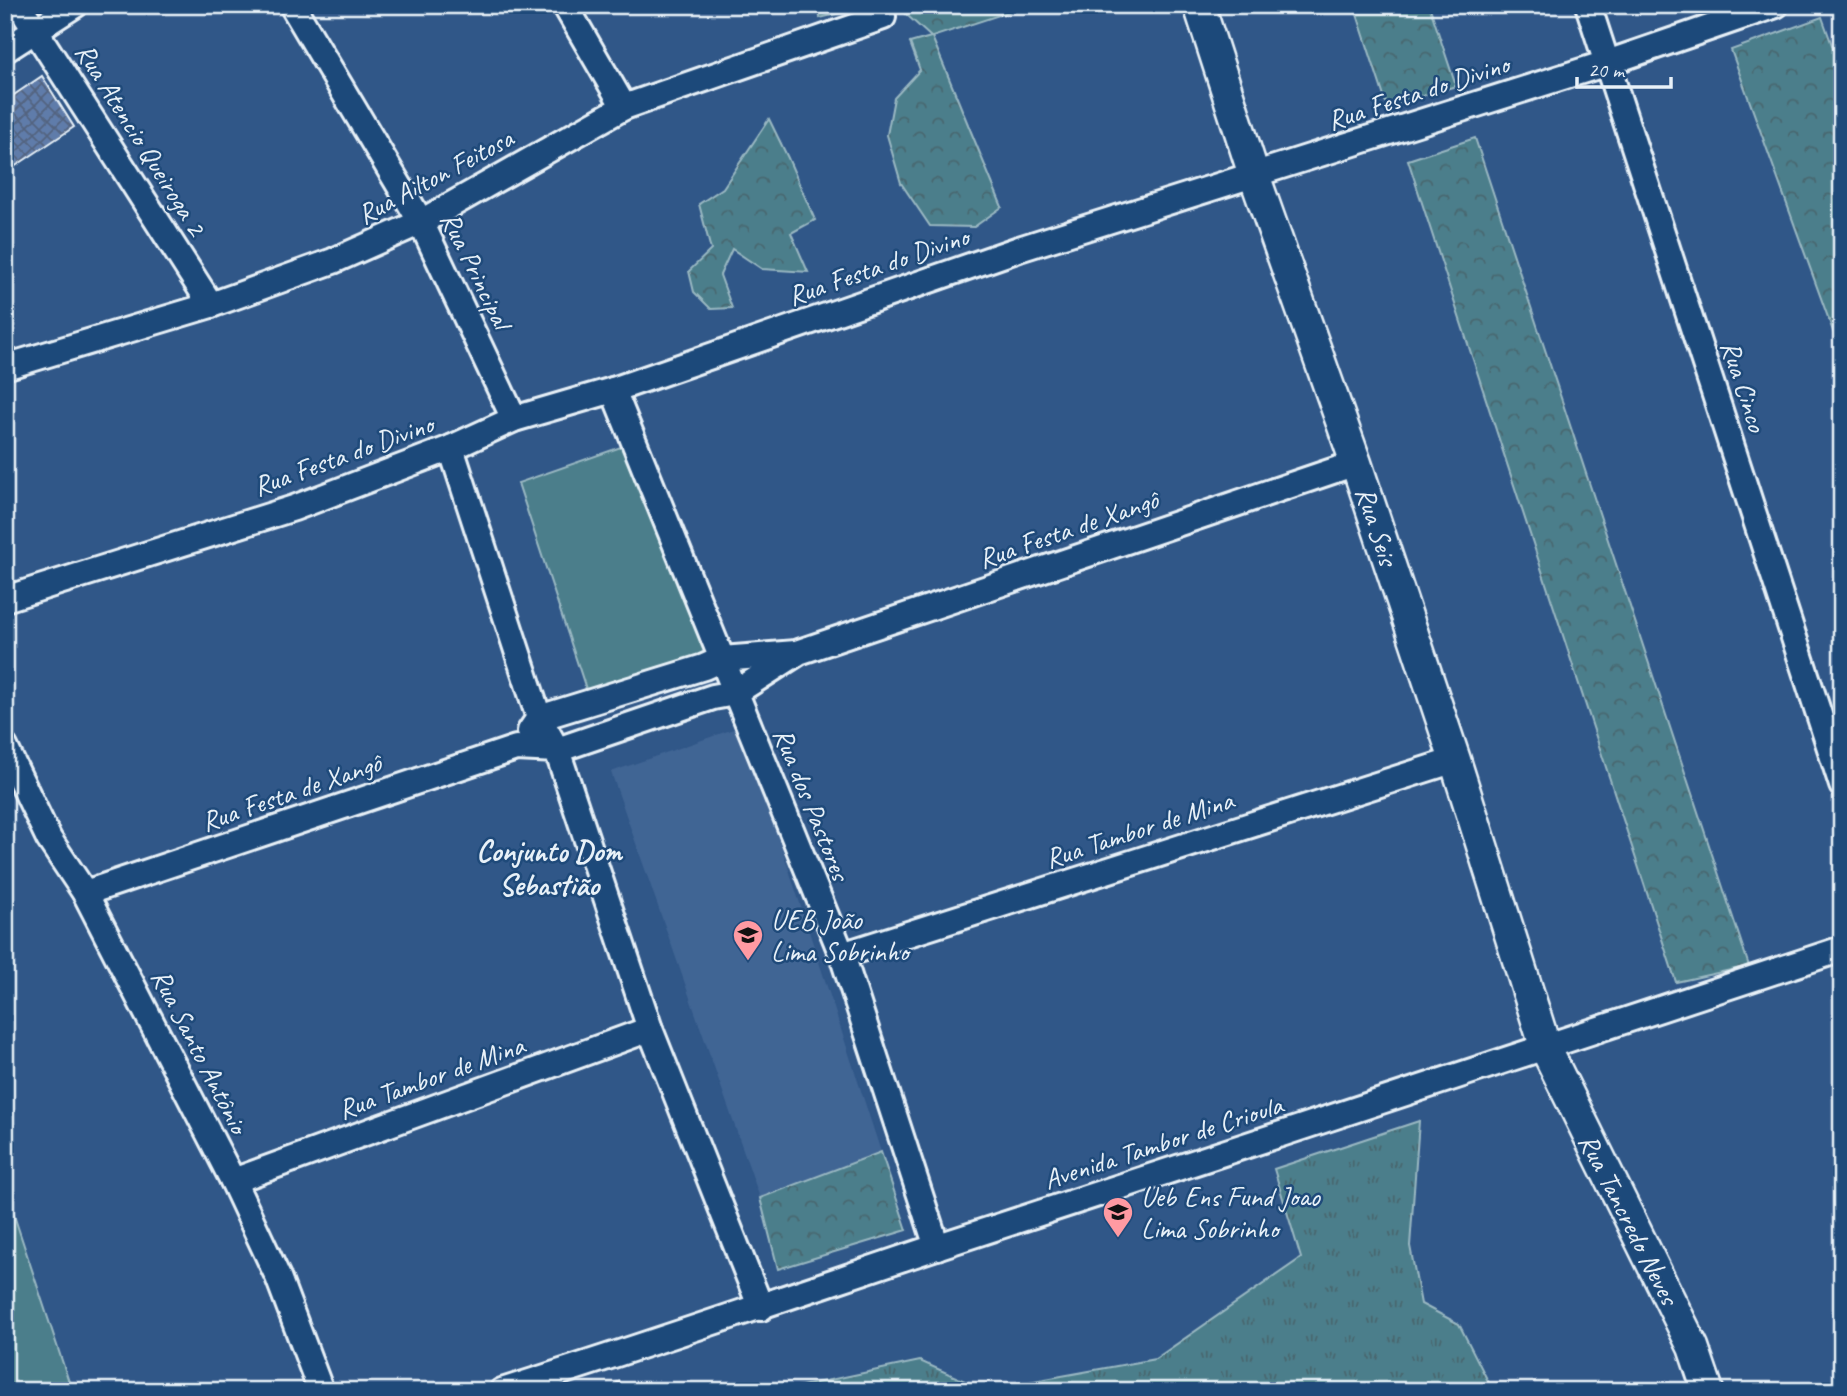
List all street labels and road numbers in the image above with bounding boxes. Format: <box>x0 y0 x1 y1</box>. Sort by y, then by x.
street label: Rua Atencio Queiroga 2 <box>68 36 215 244</box>
street label: Rua Festa do Divino <box>1323 45 1516 138</box>
street label: Rua Ailton Feitosa <box>351 119 521 232</box>
street label: Rua Principal <box>433 206 522 339</box>
street label: Rua Festa do Divino <box>783 218 976 313</box>
street label: Rua Cinco <box>1713 336 1776 438</box>
street label: Rua Festa do Divino <box>248 405 441 504</box>
street label: Rua Festa de Xangô <box>973 481 1166 576</box>
street label: Rua Seis <box>1348 483 1407 572</box>
street label: Rua dos Pastores <box>766 723 859 888</box>
street label: Rua Festa de Xangô <box>196 744 389 839</box>
street label: Rua Tambor de Mina <box>1040 782 1239 876</box>
street label: Rua Santo Antônio <box>144 963 258 1142</box>
street label: Rua Tambor de Mina <box>333 1026 531 1127</box>
street label: Avenida Tambor de Crioula <box>1039 1086 1289 1197</box>
street label: Rua Tancredo Neves <box>1571 1128 1688 1312</box>

